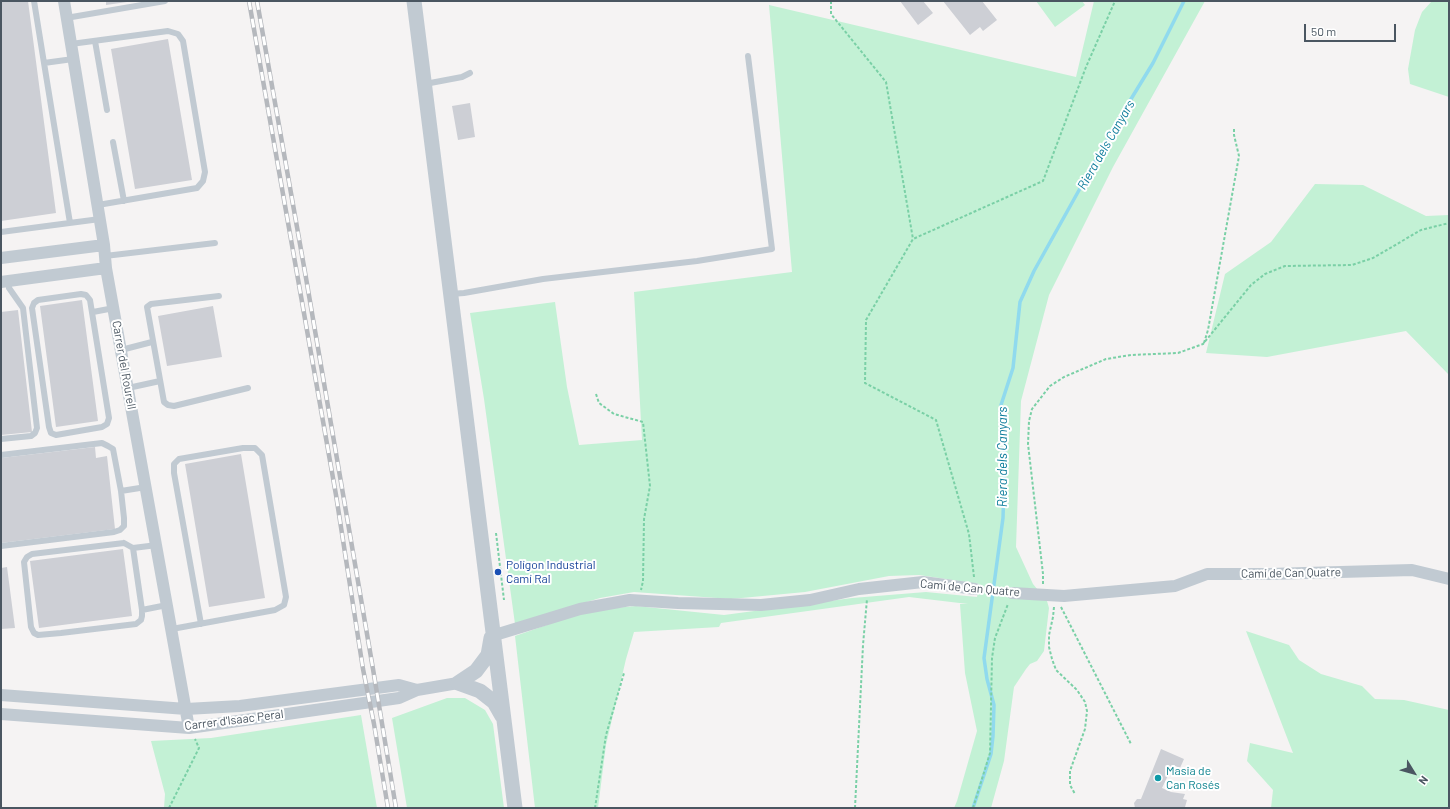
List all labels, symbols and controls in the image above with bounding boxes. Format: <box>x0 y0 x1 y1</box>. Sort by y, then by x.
scale bar <box>1306 16 1398 42</box>
text: 50 m <box>1311 24 1336 38</box>
water label: Riera dels Canyars <box>1074 97 1138 193</box>
street label: Carrer del Rourell <box>109 320 139 410</box>
water label: Riera dels Canyars <box>995 407 1011 507</box>
place label: Polígon Industrial Camí Ral <box>506 558 595 586</box>
street label: Camí de Can Quatre <box>1241 565 1341 581</box>
marker: Polígon Industrial Camí Ral <box>493 567 503 577</box>
street label: Camí de Can Quatre <box>919 576 1021 600</box>
street label: Carrer d'Isaac Peral <box>184 707 284 733</box>
north arrow <box>1394 753 1434 793</box>
place label: Masia de Can Rosés <box>1166 764 1220 792</box>
marker: Masia de Can Rosés <box>1153 773 1163 783</box>
text: N <box>1417 774 1431 787</box>

